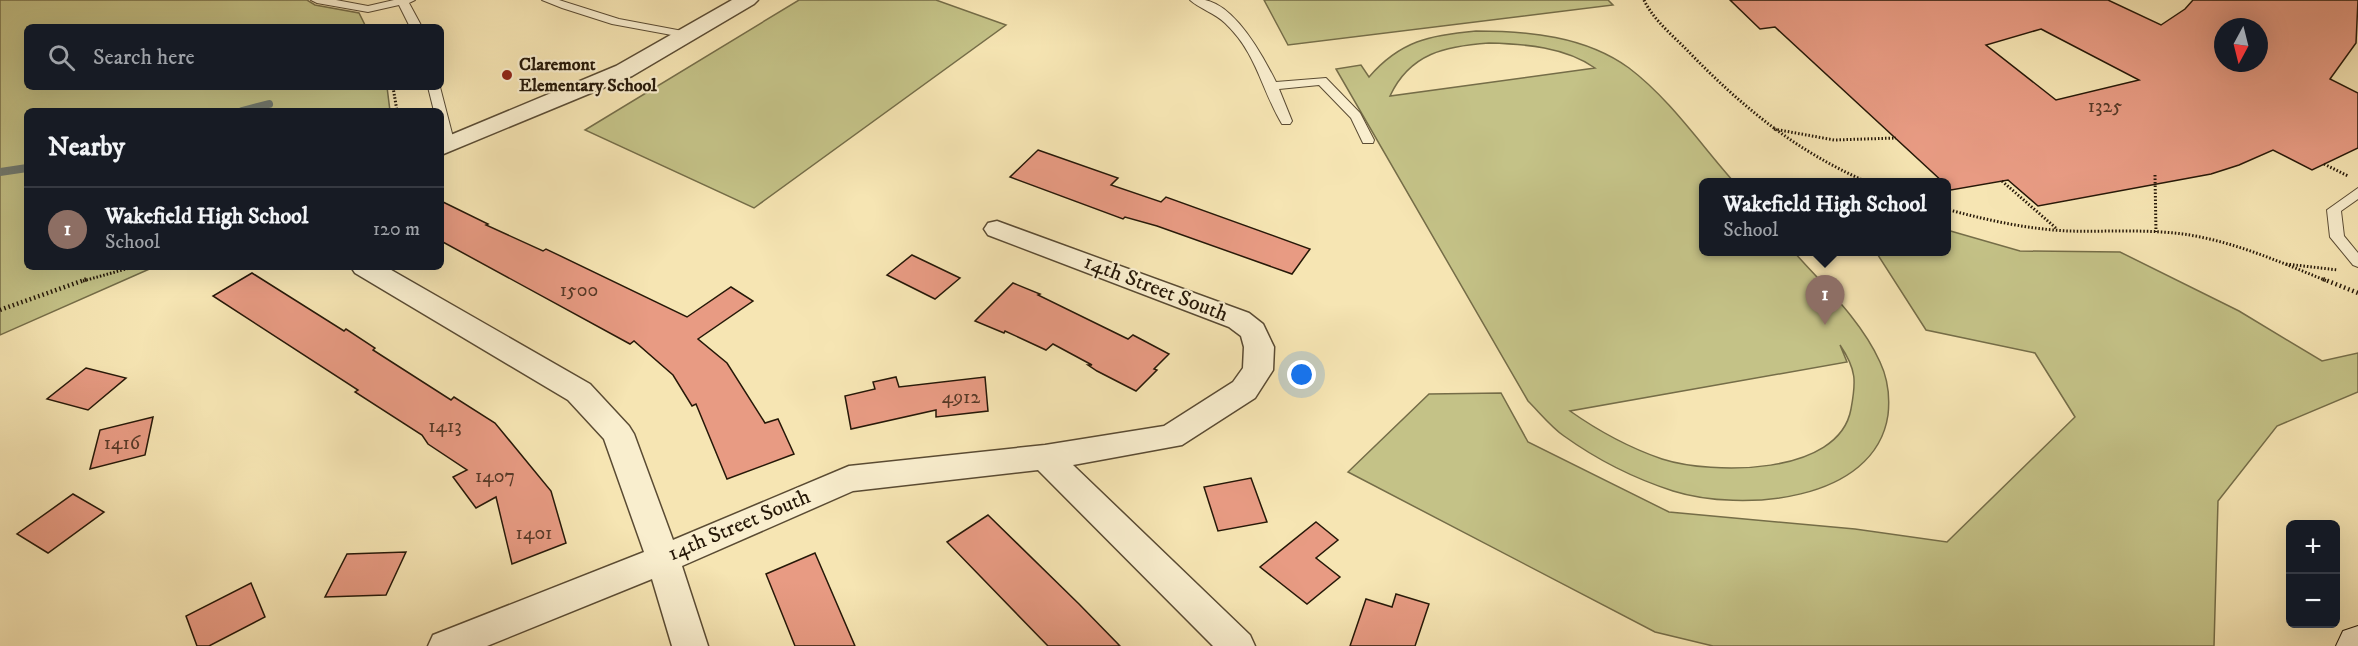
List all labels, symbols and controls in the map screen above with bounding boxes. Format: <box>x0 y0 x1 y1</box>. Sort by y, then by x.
north arrow <box>2214 18 2268 72</box>
search box <box>24 24 444 90</box>
icon: search <box>45 41 78 74</box>
text: Search here <box>93 44 195 71</box>
place label: Claremont Elementary School <box>519 54 657 97</box>
marker: Claremont Elementary School <box>500 68 514 82</box>
house number: 1325 <box>2088 94 2122 119</box>
text: Nearby <box>48 131 125 164</box>
popup <box>1699 178 1951 256</box>
text: Wakefield High School <box>1723 191 1927 218</box>
text: Wakefield High School <box>105 203 308 230</box>
text: 1 <box>64 217 71 242</box>
text: 120 m <box>373 217 420 242</box>
text: School <box>1723 218 1778 243</box>
text: School <box>105 230 160 255</box>
street label: 14th Street South <box>1080 248 1232 328</box>
pin: 1 <box>1806 276 1844 325</box>
house number: 1500 <box>560 278 598 303</box>
your location <box>1287 360 1316 389</box>
house number: 4912 <box>942 385 980 410</box>
house number: 1413 <box>428 414 462 439</box>
house number: 1416 <box>104 431 141 456</box>
house number: 1407 <box>475 464 515 489</box>
street label: 14th Street South <box>664 483 815 567</box>
map controls <box>2286 520 2340 628</box>
button: + <box>2286 520 2340 574</box>
house number: 1401 <box>516 521 552 546</box>
button: − <box>2286 574 2340 628</box>

